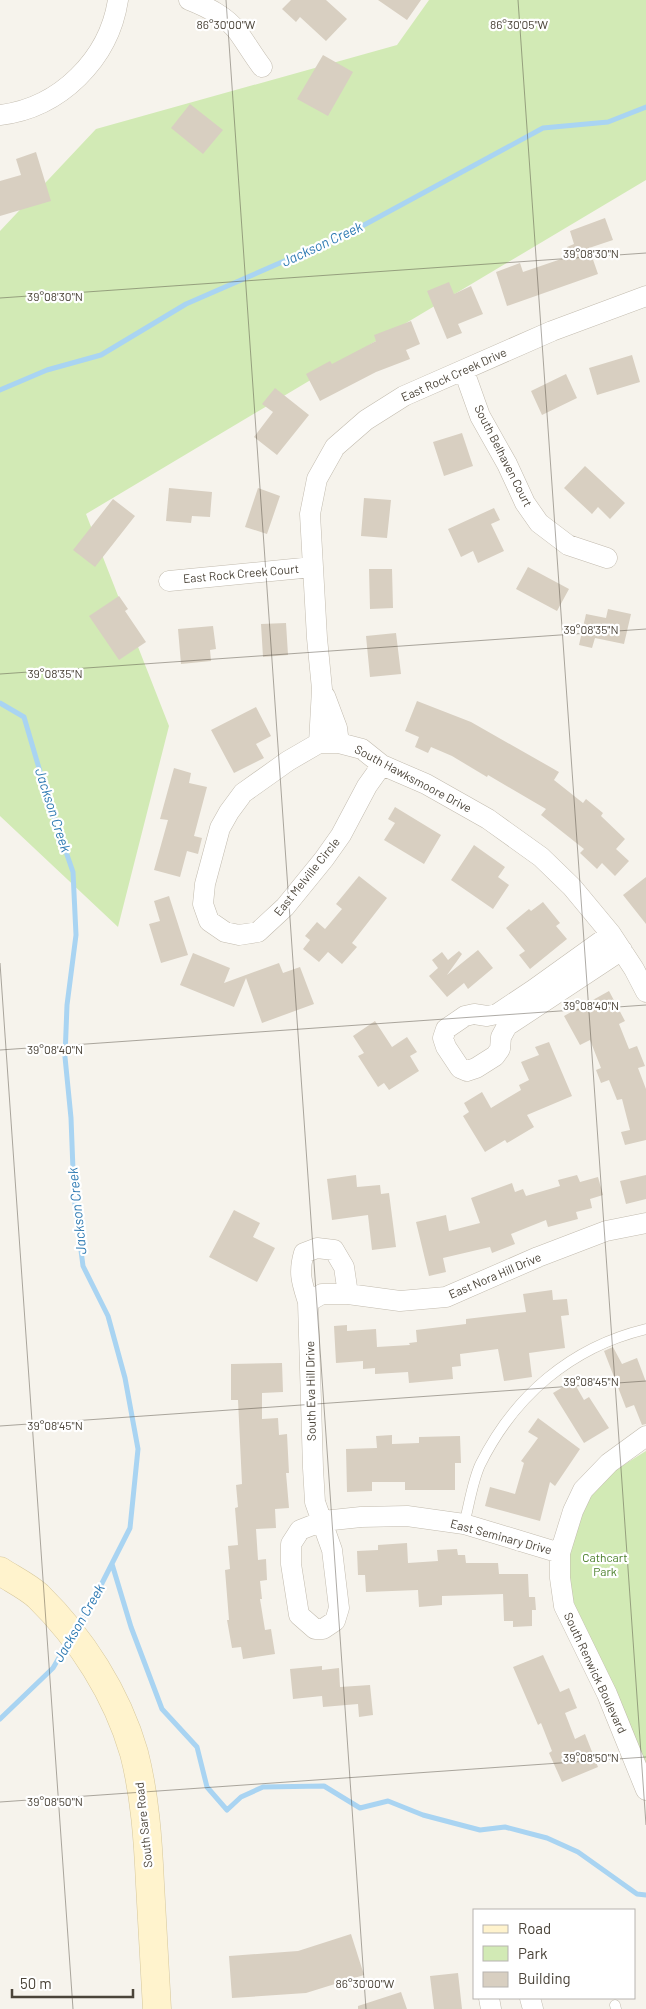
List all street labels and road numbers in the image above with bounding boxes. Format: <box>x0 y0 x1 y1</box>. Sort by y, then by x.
street label: East Rock Creek Drive <box>399 345 508 404</box>
street label: South Belhaven Court <box>472 402 536 509</box>
street label: East Rock Creek Court <box>182 561 299 585</box>
street label: South Hawksmoore Drive <box>353 741 474 815</box>
street label: East Melville Circle <box>270 834 342 918</box>
street label: East Nora Hill Drive <box>446 1249 543 1301</box>
street label: South Eva Hill Drive <box>302 1341 318 1441</box>
street label: East Seminary Drive <box>449 1516 553 1556</box>
street label: South Renwick Boulevard <box>562 1610 630 1735</box>
street label: South Sare Road <box>132 1782 154 1869</box>

